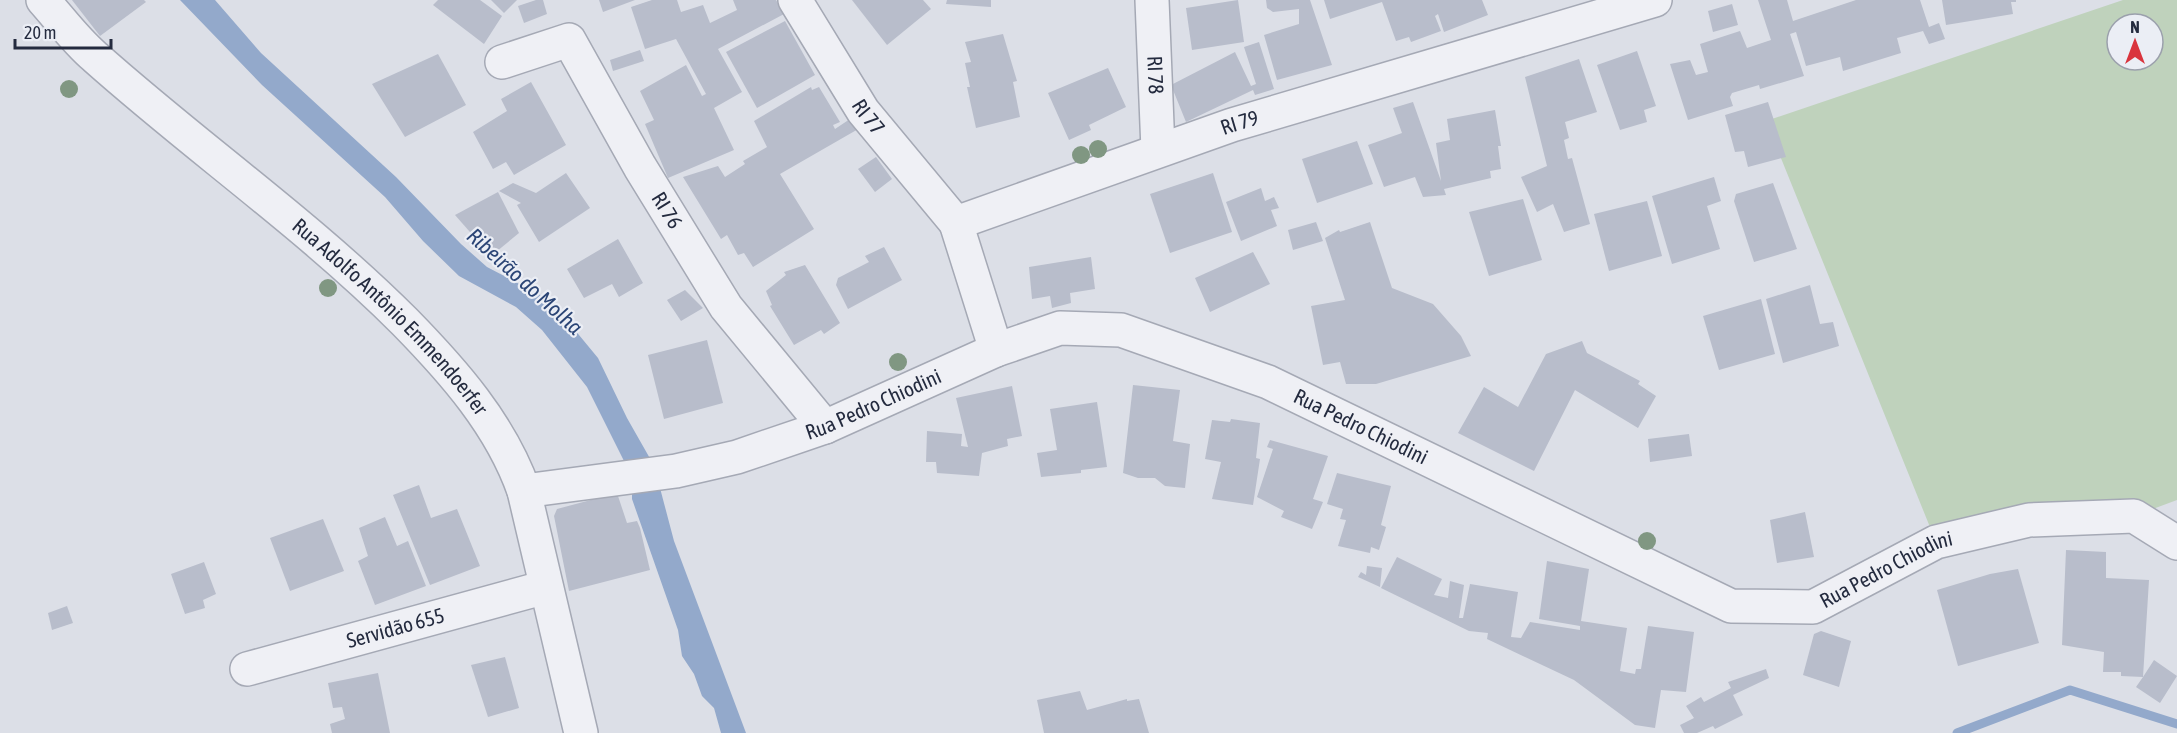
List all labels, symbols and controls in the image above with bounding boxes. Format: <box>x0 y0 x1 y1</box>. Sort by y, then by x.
scale bar <box>15 12 111 50</box>
north arrow <box>2105 12 2165 72</box>
text: N <box>2130 18 2140 36</box>
text: 20 m <box>24 22 56 43</box>
street label: RI 78 <box>1143 55 1169 95</box>
street label: RI 77 <box>848 94 890 139</box>
street label: RI 79 <box>1217 105 1261 139</box>
street label: RI 76 <box>647 187 688 233</box>
street label: Rua Adolfo Antônio Emmendoerfer <box>288 213 494 420</box>
water label: Ribeirão do Molha <box>462 222 588 340</box>
street label: Rua Pedro Chiodini <box>802 363 945 444</box>
street label: Rua Pedro Chiodini <box>1290 383 1432 469</box>
street label: Rua Pedro Chiodini <box>1815 526 1955 612</box>
street label: Servidão 655 <box>344 602 447 652</box>

